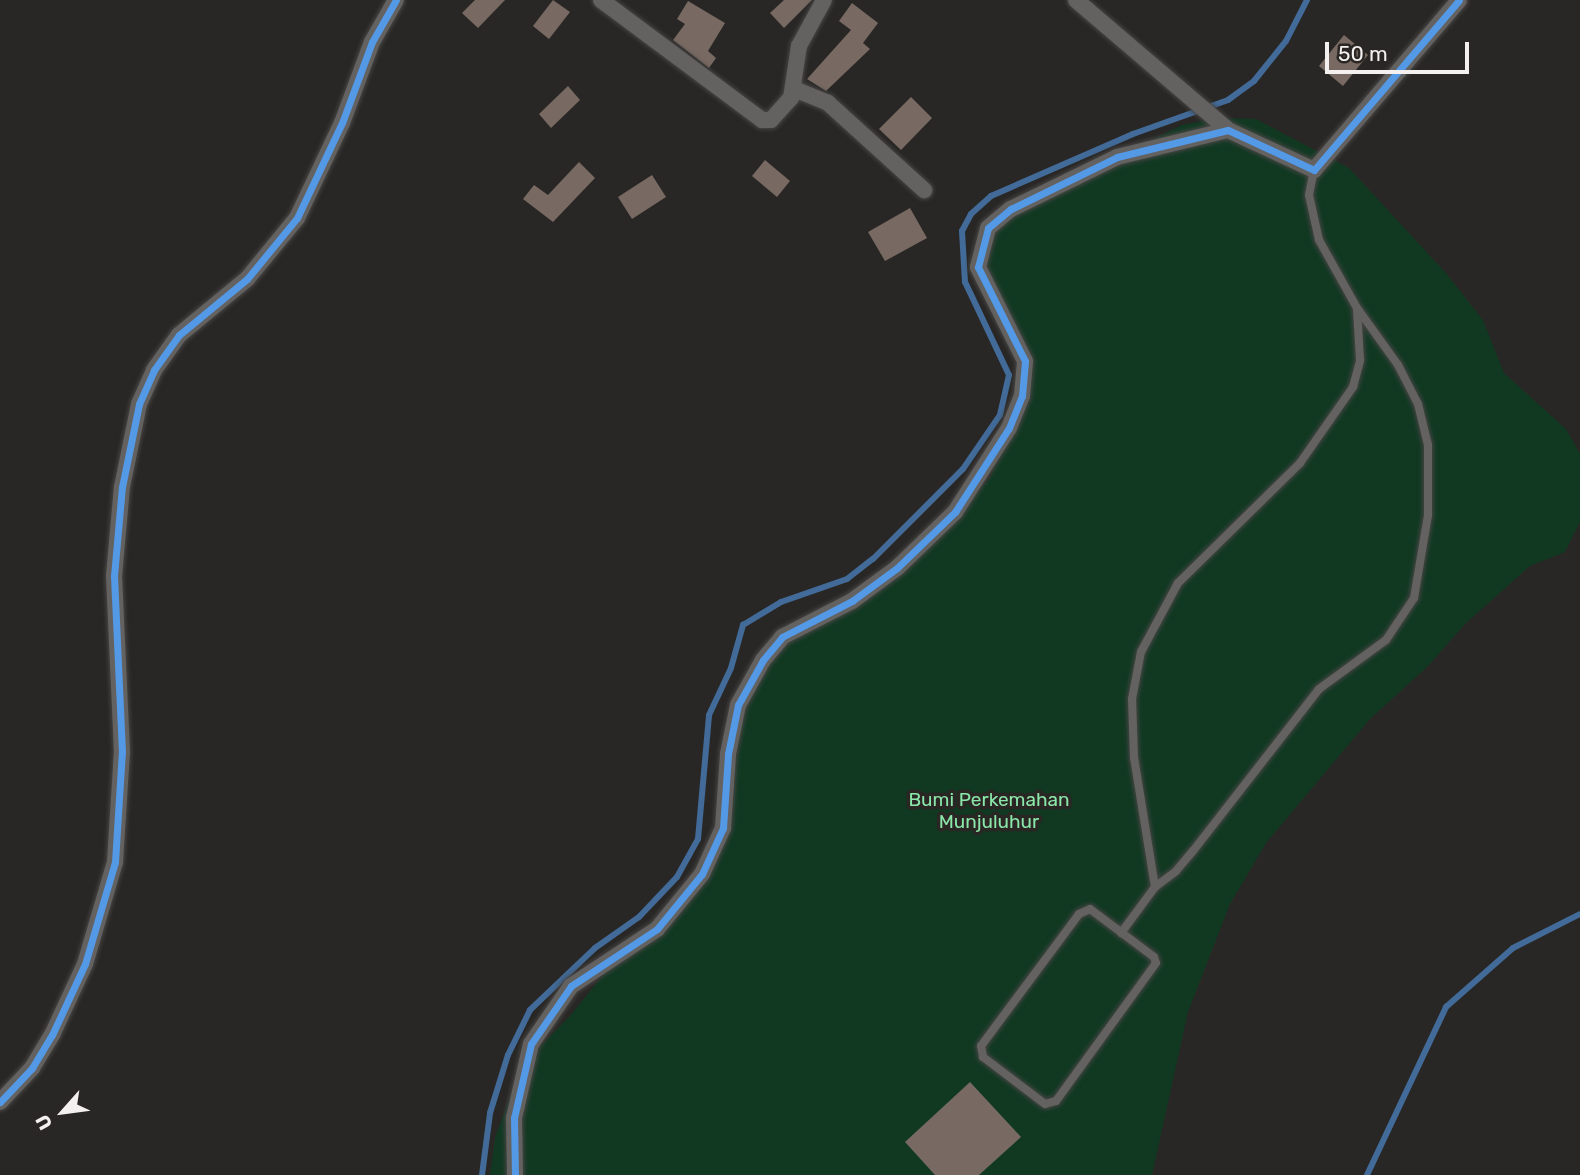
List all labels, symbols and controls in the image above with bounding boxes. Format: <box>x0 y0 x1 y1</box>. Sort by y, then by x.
scale bar <box>1328 28 1472 72</box>
text: 50 m <box>1338 41 1388 66</box>
park label: Bumi Perkemahan Munjuluhur <box>908 789 1070 833</box>
north arrow <box>28 1077 98 1147</box>
text: U <box>31 1111 57 1134</box>

